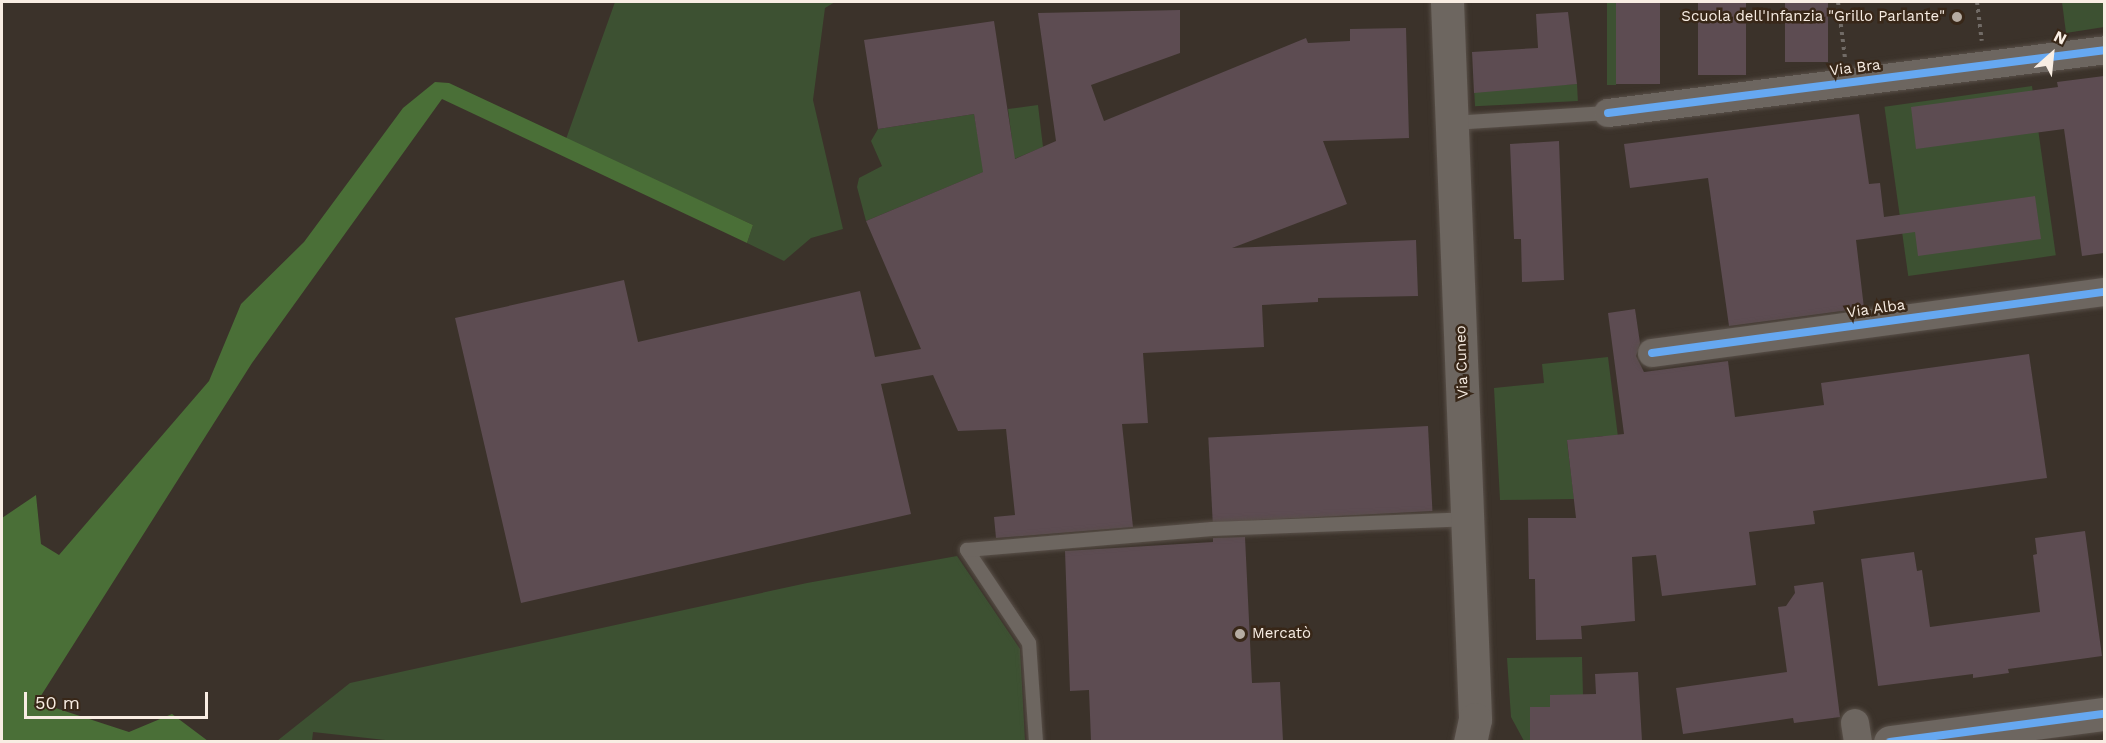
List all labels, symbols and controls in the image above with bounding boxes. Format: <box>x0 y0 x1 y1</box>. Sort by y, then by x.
place label: Scuola dell'Infanzia "Grillo Parlante" <box>1681 8 1945 26</box>
marker: Scuola dell'Infanzia "Grillo Parlante" <box>1950 10 1964 24</box>
north arrow <box>2022 24 2082 84</box>
text: N <box>2051 26 2070 49</box>
street label: Via Bra <box>1828 56 1882 80</box>
street label: Via Alba <box>1845 296 1907 322</box>
street label: Via Cuneo <box>1452 325 1472 399</box>
place label: Mercatò <box>1252 625 1311 643</box>
marker: Mercatò <box>1233 627 1247 641</box>
scale bar <box>27 680 212 718</box>
text: 50 m <box>35 692 80 713</box>

